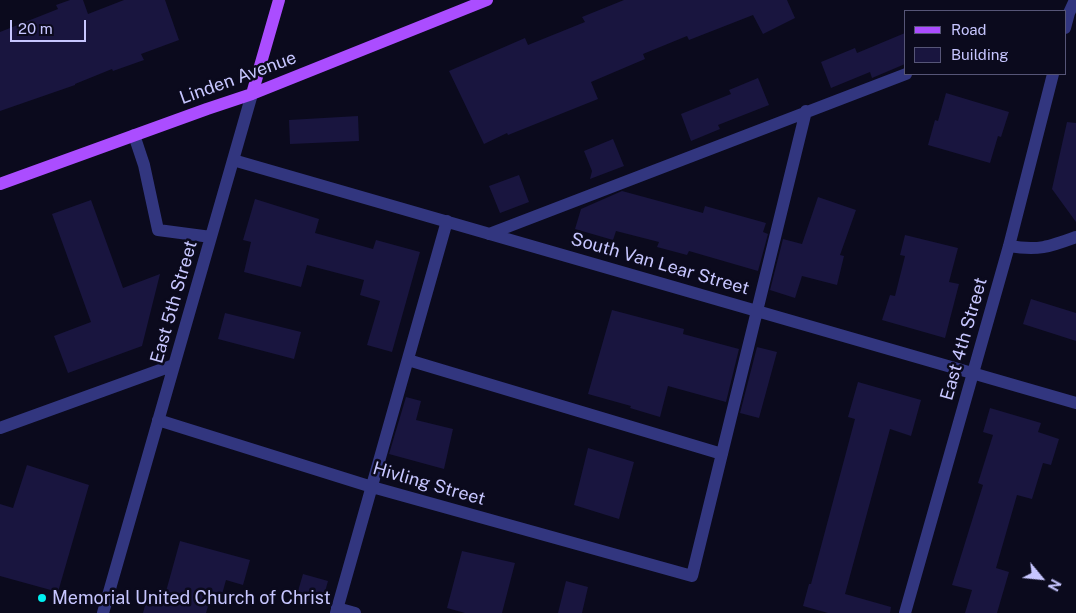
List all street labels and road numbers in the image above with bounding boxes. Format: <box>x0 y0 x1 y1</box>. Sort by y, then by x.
street label: Linden Avenue <box>177 47 299 109</box>
street label: South Van Lear Street <box>568 228 752 300</box>
street label: East 5th Street <box>146 238 202 366</box>
street label: East 4th Street <box>936 275 992 403</box>
street label: Hivling Street <box>370 458 488 510</box>

